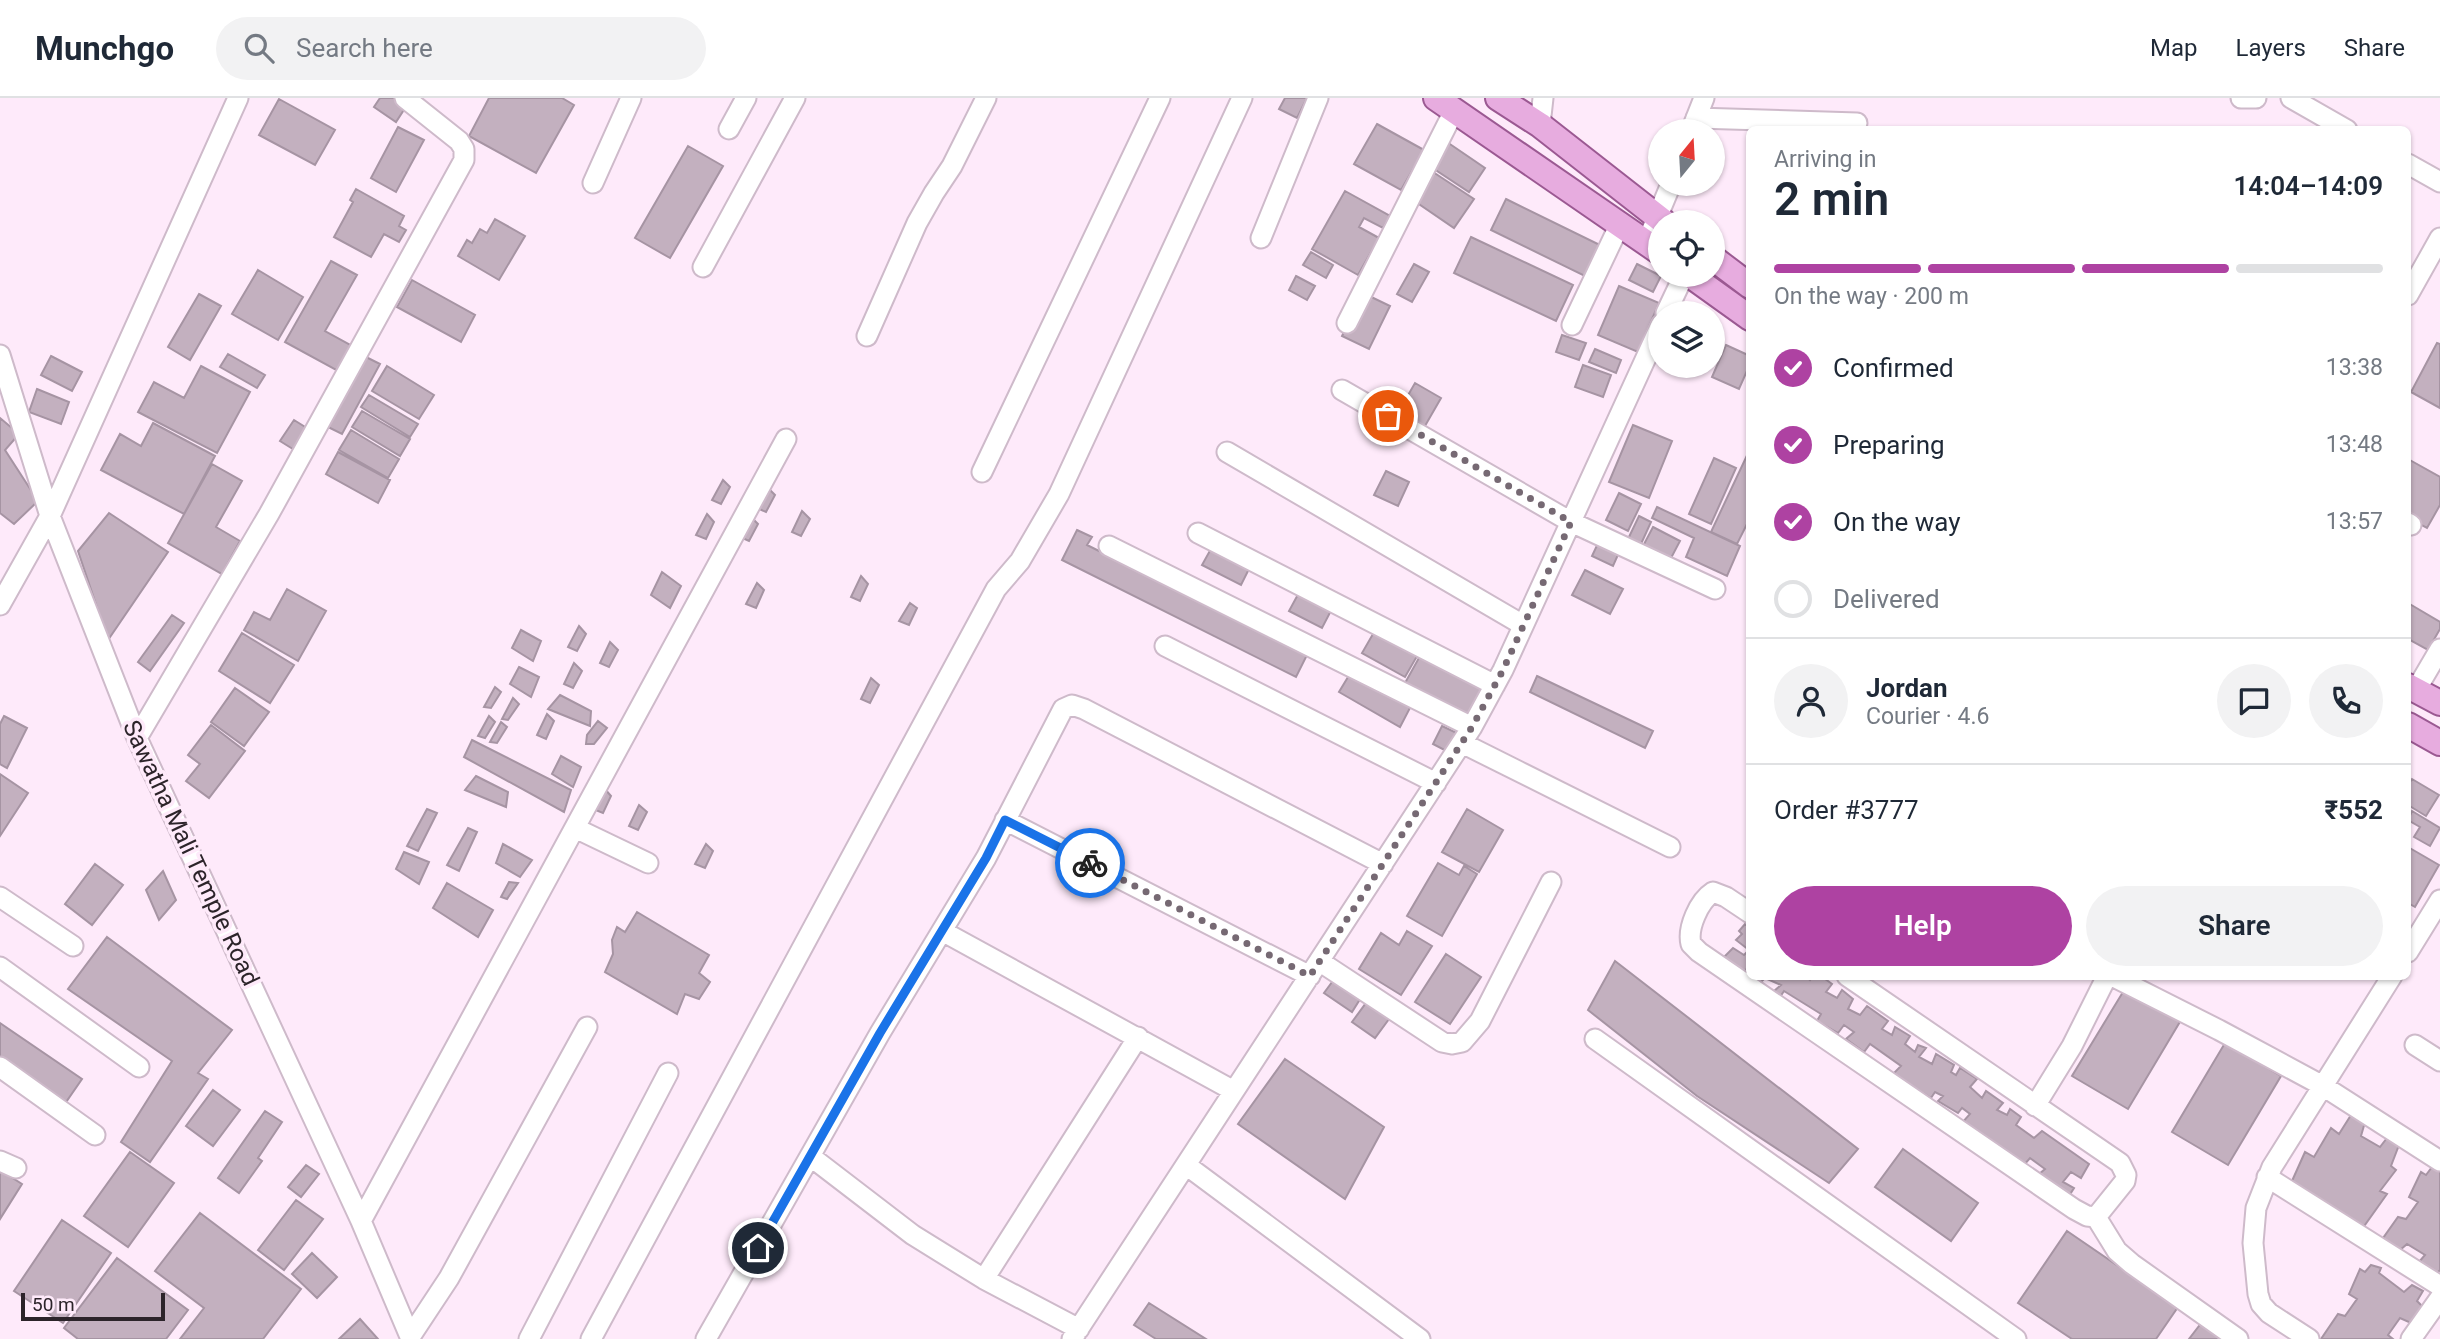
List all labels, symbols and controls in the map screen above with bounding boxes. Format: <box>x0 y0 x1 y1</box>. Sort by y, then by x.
search box <box>216 17 706 80</box>
text: Munchgo <box>35 29 174 68</box>
icon: search <box>240 29 278 67</box>
text: Search here <box>296 33 433 63</box>
text: Map <box>2150 34 2198 62</box>
text: Layers <box>2236 34 2306 62</box>
text: Share <box>2344 34 2405 62</box>
north arrow <box>1648 119 1726 196</box>
map controls <box>1648 119 1725 378</box>
text: Arriving in <box>1774 146 1877 173</box>
text: 14:04–14:09 <box>2233 171 2383 201</box>
text: 2 min <box>1774 172 1889 226</box>
button: locate <box>1648 210 1725 287</box>
text: On the way · 200 m <box>1774 283 1969 310</box>
button: layers <box>1648 301 1725 378</box>
icon: check <box>1774 349 1812 387</box>
text: Confirmed <box>1833 353 1954 383</box>
text: 13:38 <box>2326 354 2383 381</box>
pin <box>1358 386 1418 446</box>
icon: bag <box>1369 397 1407 435</box>
icon: check <box>1774 426 1812 464</box>
text: Preparing <box>1833 430 1945 460</box>
text: 13:48 <box>2326 431 2383 458</box>
icon: check <box>1774 503 1812 541</box>
text: On the way <box>1833 507 1961 537</box>
text: 13:57 <box>2326 508 2383 535</box>
text: Delivered <box>1833 584 1940 614</box>
button: person <box>1774 664 1848 738</box>
button: chat <box>2217 664 2291 738</box>
button: phone <box>2309 664 2383 738</box>
text: Jordan <box>1866 673 1948 703</box>
text: Courier · 4.6 <box>1866 703 1989 730</box>
street label: Sawatha Mali Temple Road <box>117 716 265 990</box>
text: Order #3777 <box>1774 795 1919 825</box>
text: ₹552 <box>2325 795 2383 825</box>
courier <box>1055 828 1125 898</box>
icon: bike <box>1071 844 1109 882</box>
button: Help <box>1774 886 2072 966</box>
button: Share <box>2086 886 2383 966</box>
pin <box>728 1218 788 1278</box>
icon: home <box>739 1229 777 1267</box>
scale bar <box>21 1290 164 1322</box>
text: 50 m <box>32 1293 75 1316</box>

